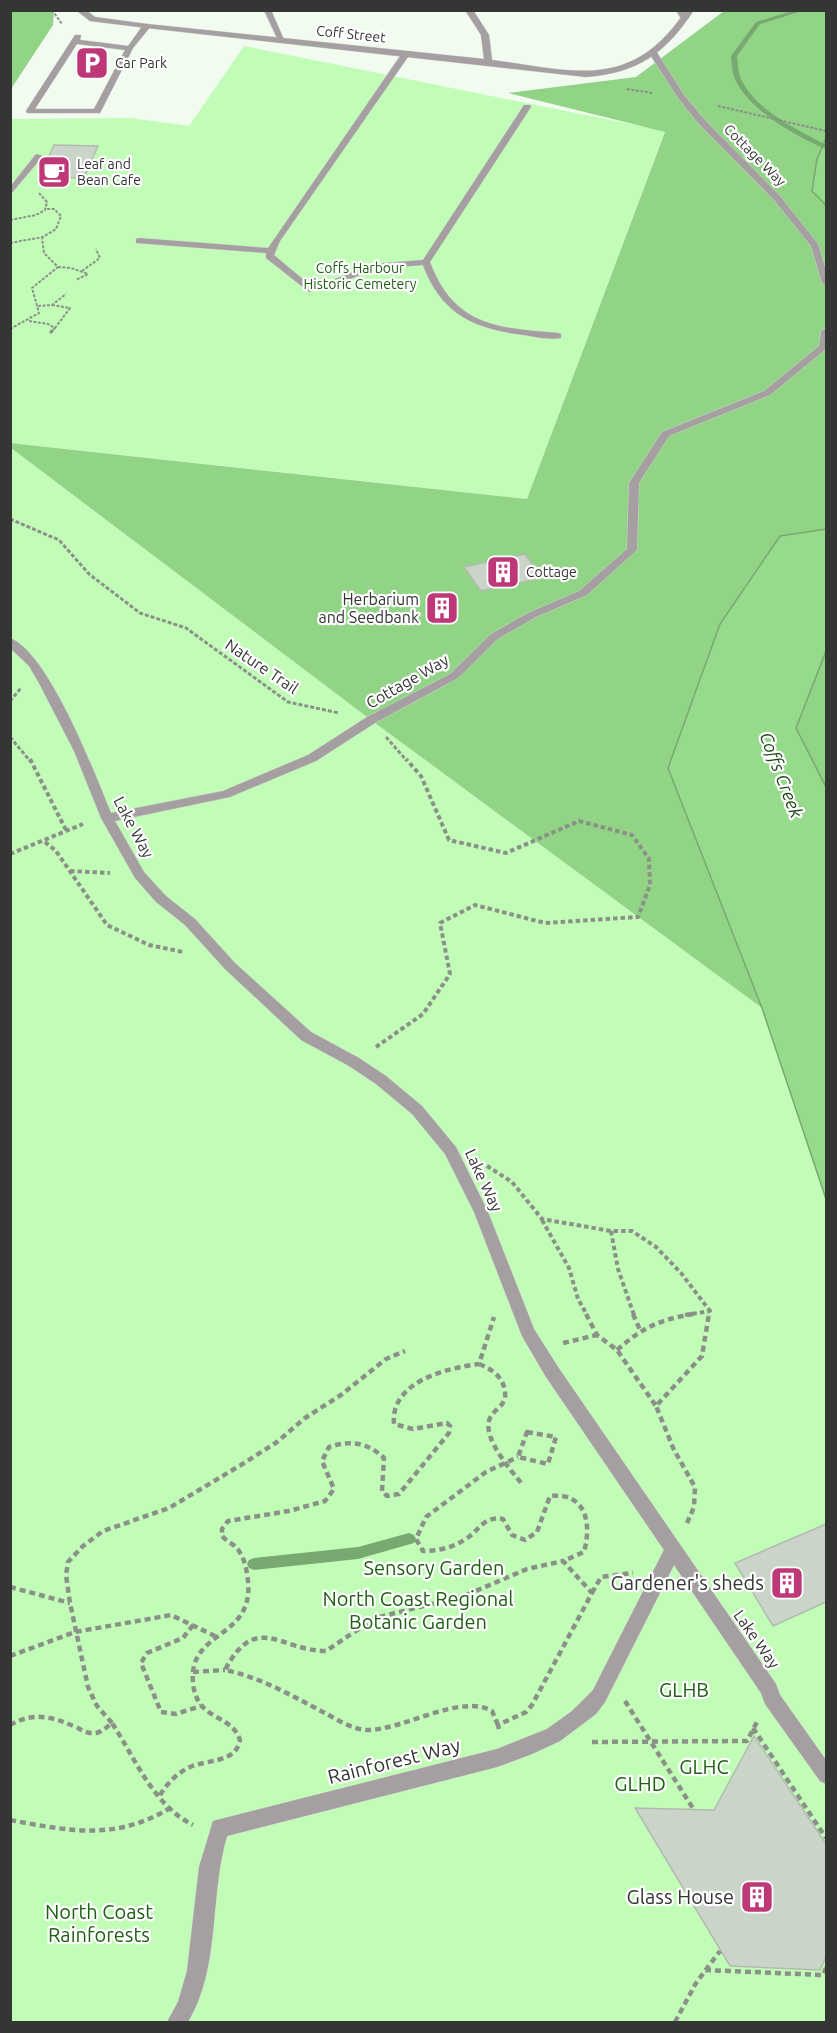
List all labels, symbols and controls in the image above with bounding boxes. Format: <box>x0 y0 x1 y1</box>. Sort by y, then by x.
street label: Coff Street <box>315 22 387 46</box>
parking icon: Car Park <box>74 45 110 81</box>
place label: Car Park <box>115 55 167 71</box>
street label: Cottage Way <box>721 121 789 189</box>
cafe icon: Leaf and Bean Cafe <box>36 154 72 190</box>
place label: Leaf and Bean Cafe <box>77 156 141 188</box>
park label: Coffs Harbour Historic Cemetery <box>304 260 417 292</box>
building icon: Cottage <box>485 554 521 590</box>
place label: Cottage <box>526 564 577 580</box>
place label: Herbarium and Seedbank <box>318 590 419 626</box>
building icon: Herbarium and Seedbank <box>424 590 460 626</box>
street label: Nature Trail <box>222 635 302 697</box>
street label: Cottage Way <box>363 650 452 712</box>
water label: Coffs Creek <box>755 729 808 821</box>
street label: Lake Way <box>110 793 158 861</box>
street label: Lake Way <box>462 1146 506 1214</box>
park label: Sensory Garden <box>364 1556 504 1579</box>
building icon: Gardener's sheds <box>769 1565 805 1601</box>
place label: Gardener's sheds <box>611 1571 764 1594</box>
park label: North Coast Regional Botanic Garden <box>322 1587 514 1633</box>
street label: Lake Way <box>730 1606 784 1672</box>
park label: GLHB <box>659 1678 709 1701</box>
street label: Rainforest Way <box>325 1733 463 1788</box>
park label: GLHC <box>679 1755 729 1778</box>
park label: GLHD <box>614 1772 666 1795</box>
building icon: Glass House <box>739 1879 775 1915</box>
place label: Glass House <box>626 1885 734 1908</box>
park label: North Coast Rainforests <box>45 1900 153 1946</box>

